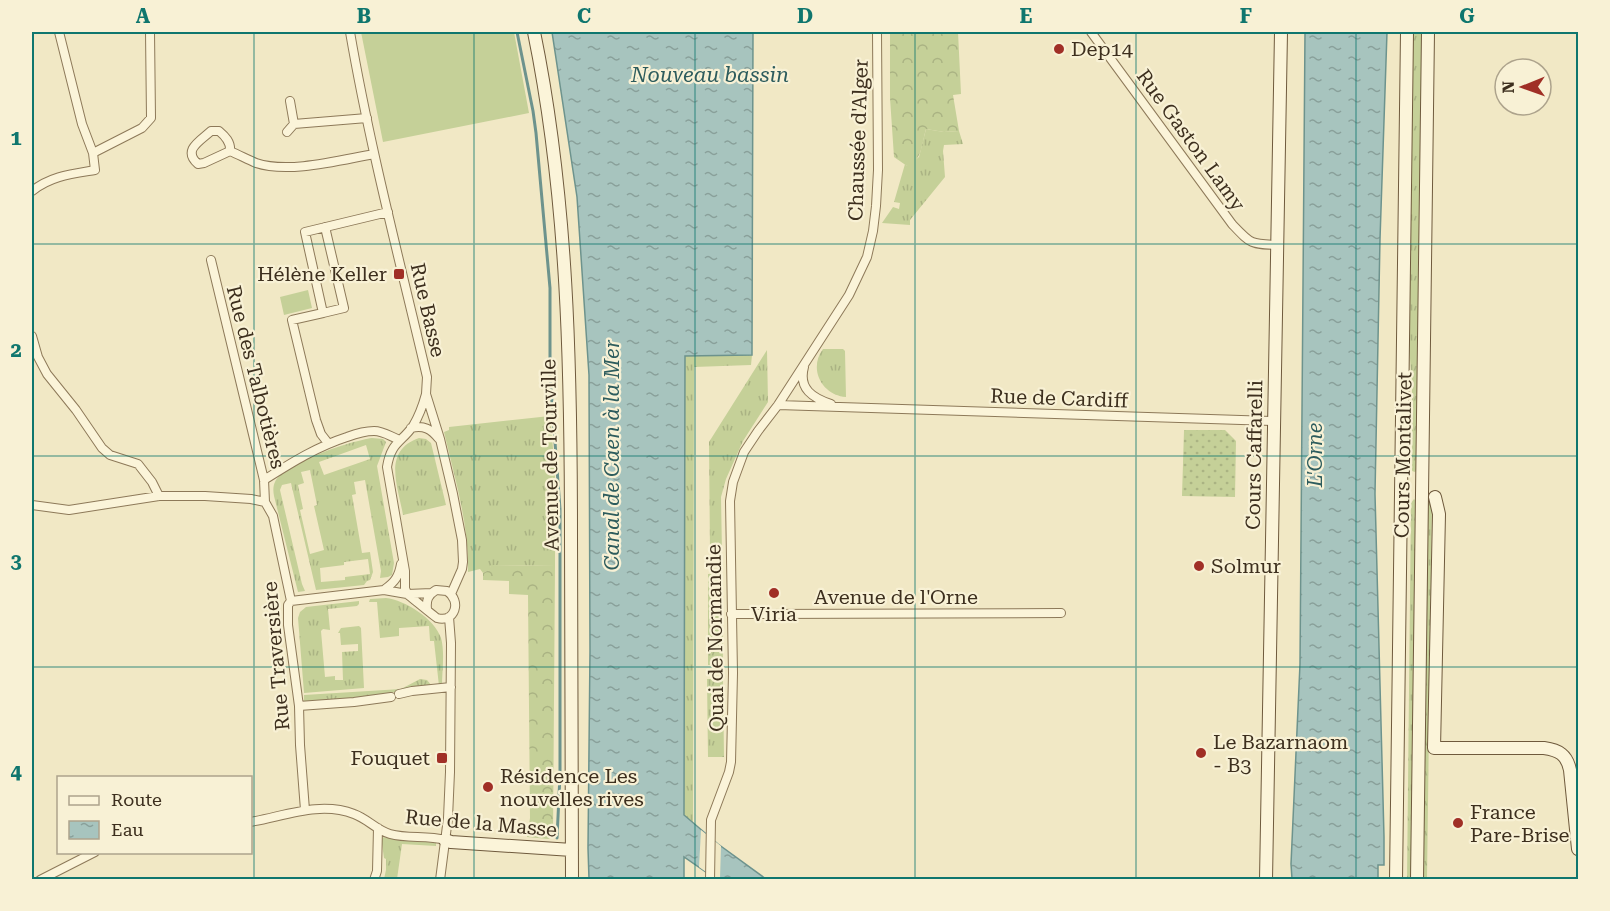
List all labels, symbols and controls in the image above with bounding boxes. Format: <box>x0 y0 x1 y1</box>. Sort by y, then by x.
text: A <box>136 4 151 28</box>
text: B <box>357 4 371 28</box>
text: C <box>577 4 591 28</box>
text: D <box>797 4 813 28</box>
text: E <box>1020 4 1033 28</box>
text: F <box>1240 4 1252 28</box>
text: G <box>1459 4 1475 28</box>
place label: Dep14 <box>1071 37 1134 61</box>
marker: Dep14 <box>1052 42 1066 56</box>
north arrow <box>1493 57 1553 117</box>
street label: Chaussée d'Alger <box>843 59 873 221</box>
water label: Nouveau bassin <box>630 63 789 87</box>
street label: Rue Gaston Lamy <box>1132 65 1250 216</box>
text: N <box>1499 81 1518 94</box>
text: 1 <box>10 126 22 150</box>
street label: Rue Basse <box>406 261 450 359</box>
place label: Hélène Keller <box>257 262 387 286</box>
marker: Hélène Keller <box>392 267 406 281</box>
street label: Rue des Talbotières <box>222 283 290 471</box>
text: 2 <box>10 338 22 362</box>
water label: Canal de Caen à la Mer <box>600 339 624 571</box>
street label: Avenue de Tourville <box>536 359 564 551</box>
street label: Cours Montalivet <box>1390 371 1416 538</box>
street label: Cours Caffarelli <box>1241 380 1267 530</box>
street label: Rue de Cardiff <box>990 384 1129 412</box>
water label: L'Orne <box>1303 423 1327 488</box>
street label: Quai de Normandie <box>701 544 729 732</box>
text: 3 <box>10 549 22 573</box>
place label: Solmur <box>1211 554 1281 578</box>
marker: Solmur <box>1192 559 1206 573</box>
street label: Rue Traversière <box>258 580 294 732</box>
street label: Avenue de l'Orne <box>814 585 978 609</box>
marker: Viria <box>767 586 781 600</box>
place label: Viria <box>751 602 797 626</box>
place label: Le Bazarnaom - B3 <box>1213 730 1348 777</box>
place label: Fouquet <box>351 746 431 770</box>
marker: Le Bazarnaom - B3 <box>1194 746 1208 760</box>
marker: Fouquet <box>435 751 449 765</box>
text: 4 <box>10 760 22 784</box>
place label: Résidence Les nouvelles rives <box>500 764 644 811</box>
legend <box>57 776 252 854</box>
marker: Résidence Les nouvelles rives <box>481 780 495 794</box>
text: Route <box>111 789 162 810</box>
place label: France Pare-Brise <box>1470 800 1569 847</box>
street label: Rue de la Masse <box>404 804 558 842</box>
marker: France Pare-Brise <box>1451 816 1465 830</box>
text: Eau <box>111 819 144 840</box>

